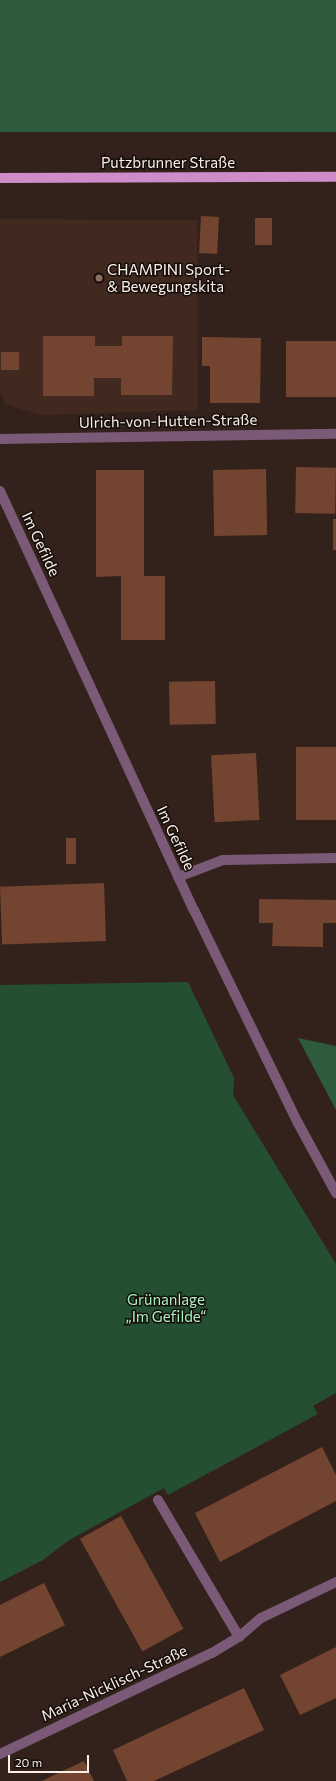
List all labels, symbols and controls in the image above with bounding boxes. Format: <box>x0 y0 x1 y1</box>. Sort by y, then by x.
street label: Putzbrunner Straße <box>101 154 235 172</box>
place label: CHAMPINI Sport- & Bewegungskita <box>107 260 230 295</box>
marker: CHAMPINI Sport- & Bewegungskita <box>94 273 104 283</box>
street label: Ulrich-von-Hutten-Straße <box>79 410 257 432</box>
street label: Im Gefilde <box>18 509 64 579</box>
street label: Im Gefilde <box>153 803 199 873</box>
park label: Grünanlage „Im Gefilde“ <box>126 1290 206 1325</box>
street label: Maria-Nicklisch-Straße <box>38 1641 190 1725</box>
scale bar <box>10 1747 91 1773</box>
text: 20 m <box>15 1755 42 1769</box>

